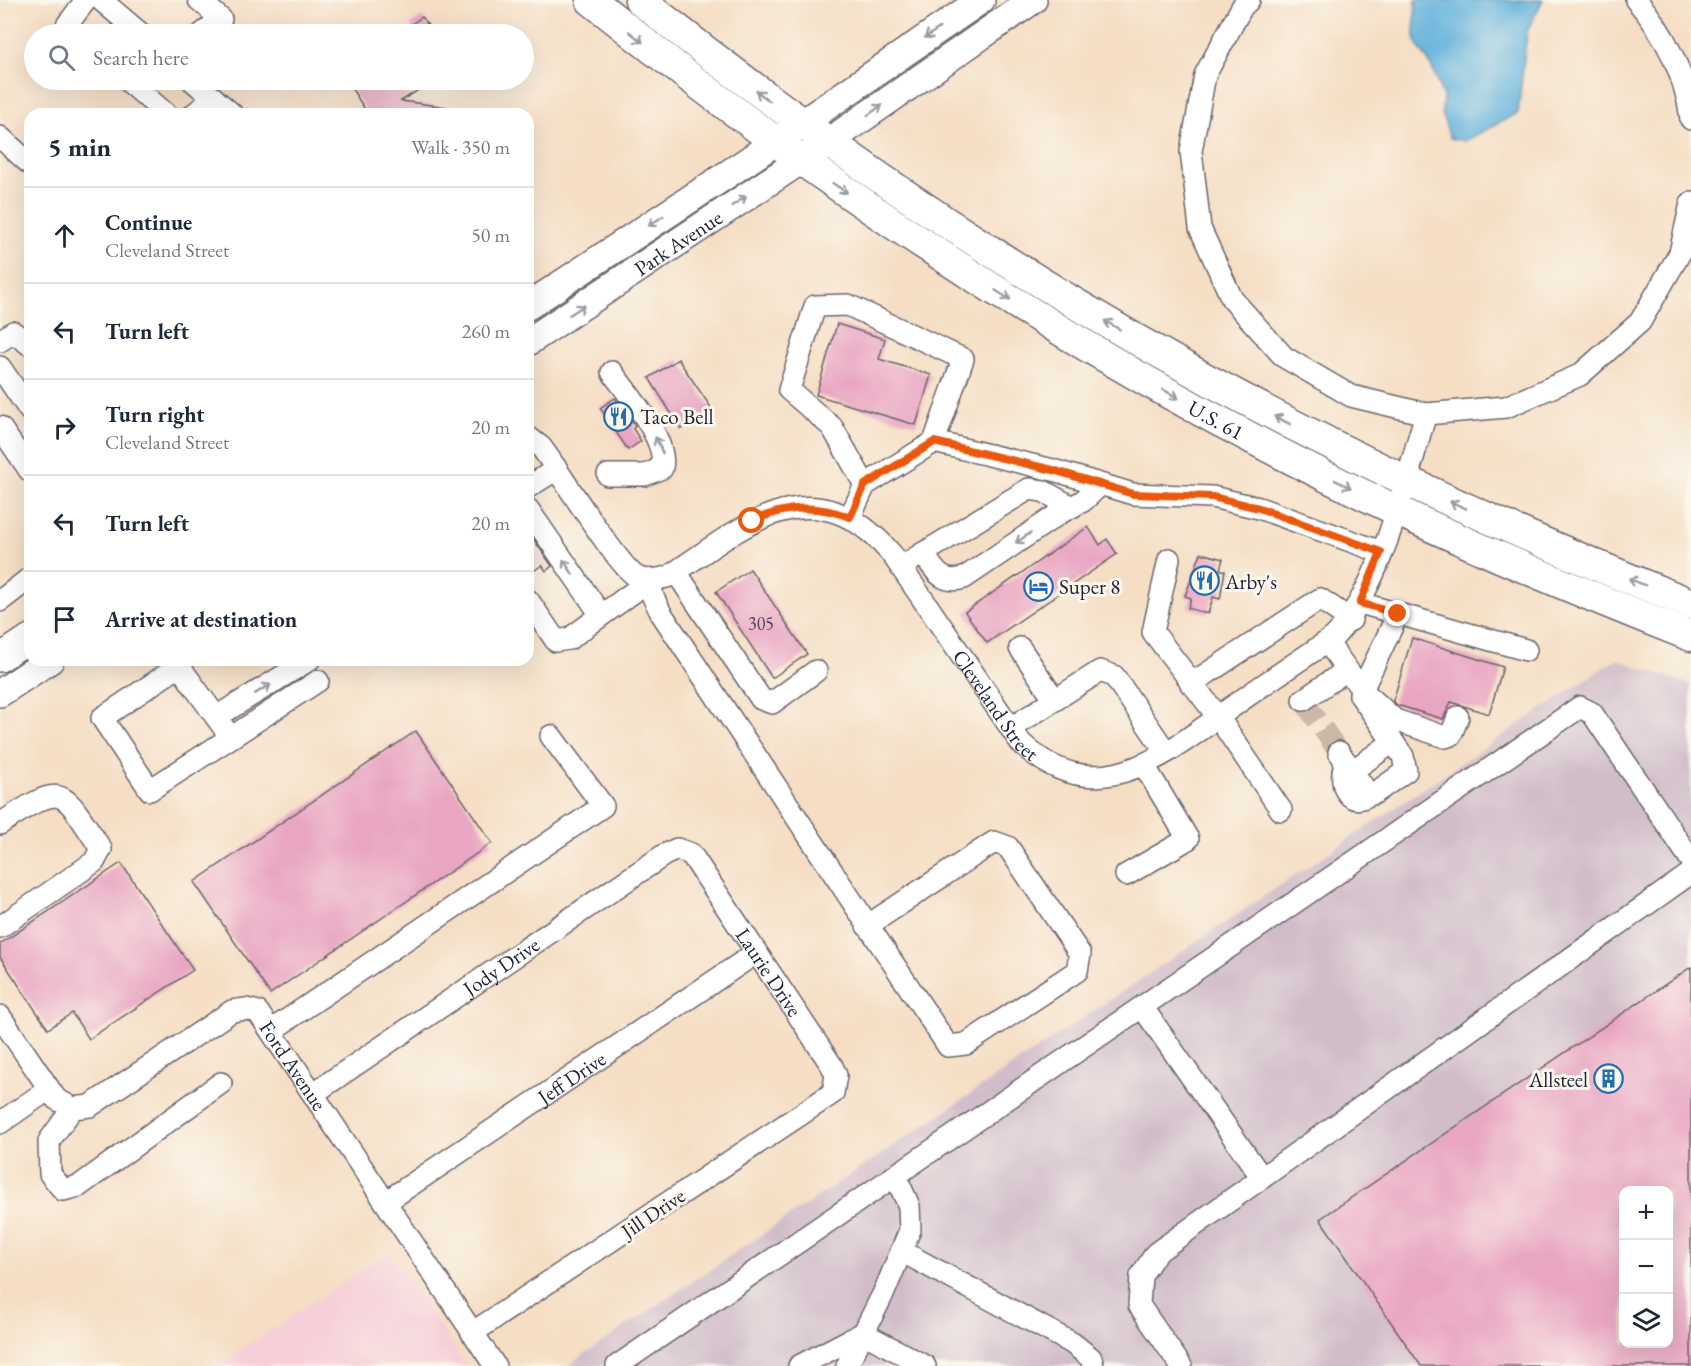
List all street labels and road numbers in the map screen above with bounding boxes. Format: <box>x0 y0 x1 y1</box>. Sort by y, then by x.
street label: Park Avenue <box>629 203 727 281</box>
street label: U.S. 61 <box>1184 394 1249 445</box>
street label: Cleveland Street <box>947 644 1045 767</box>
street label: Laurie Drive <box>730 922 809 1021</box>
street label: Jody Drive <box>456 930 544 1003</box>
street label: Ford Avenue <box>254 1015 333 1116</box>
street label: Jeff Drive <box>530 1045 611 1111</box>
street label: Jill Drive <box>614 1182 690 1245</box>

